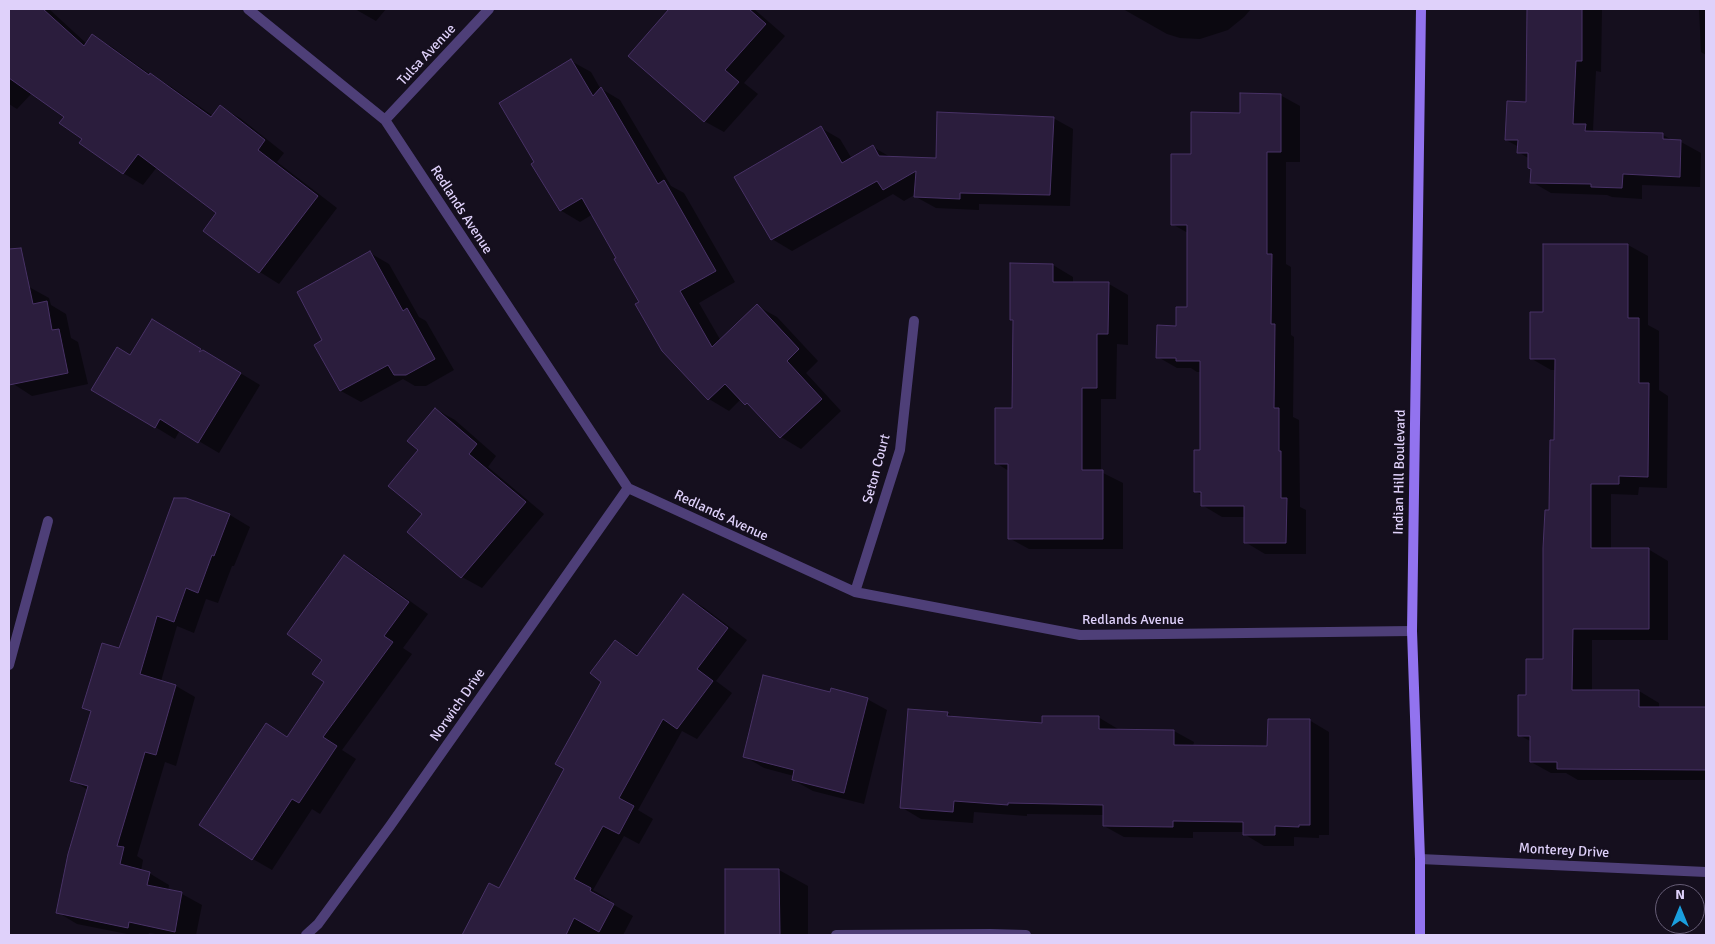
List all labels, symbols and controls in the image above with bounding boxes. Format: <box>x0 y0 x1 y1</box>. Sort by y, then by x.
street label: Tulsa Avenue <box>394 21 460 89</box>
street label: Redlands Avenue <box>426 163 496 257</box>
street label: Indian Hill Boulevard <box>1391 409 1409 535</box>
street label: Seton Court <box>860 432 894 506</box>
street label: Redlands Avenue <box>671 487 771 545</box>
street label: Redlands Avenue <box>1082 612 1184 628</box>
street label: Norwich Drive <box>427 665 489 745</box>
street label: Monterey Drive <box>1518 840 1610 862</box>
north arrow <box>1655 884 1705 934</box>
text: N <box>1675 886 1685 903</box>

